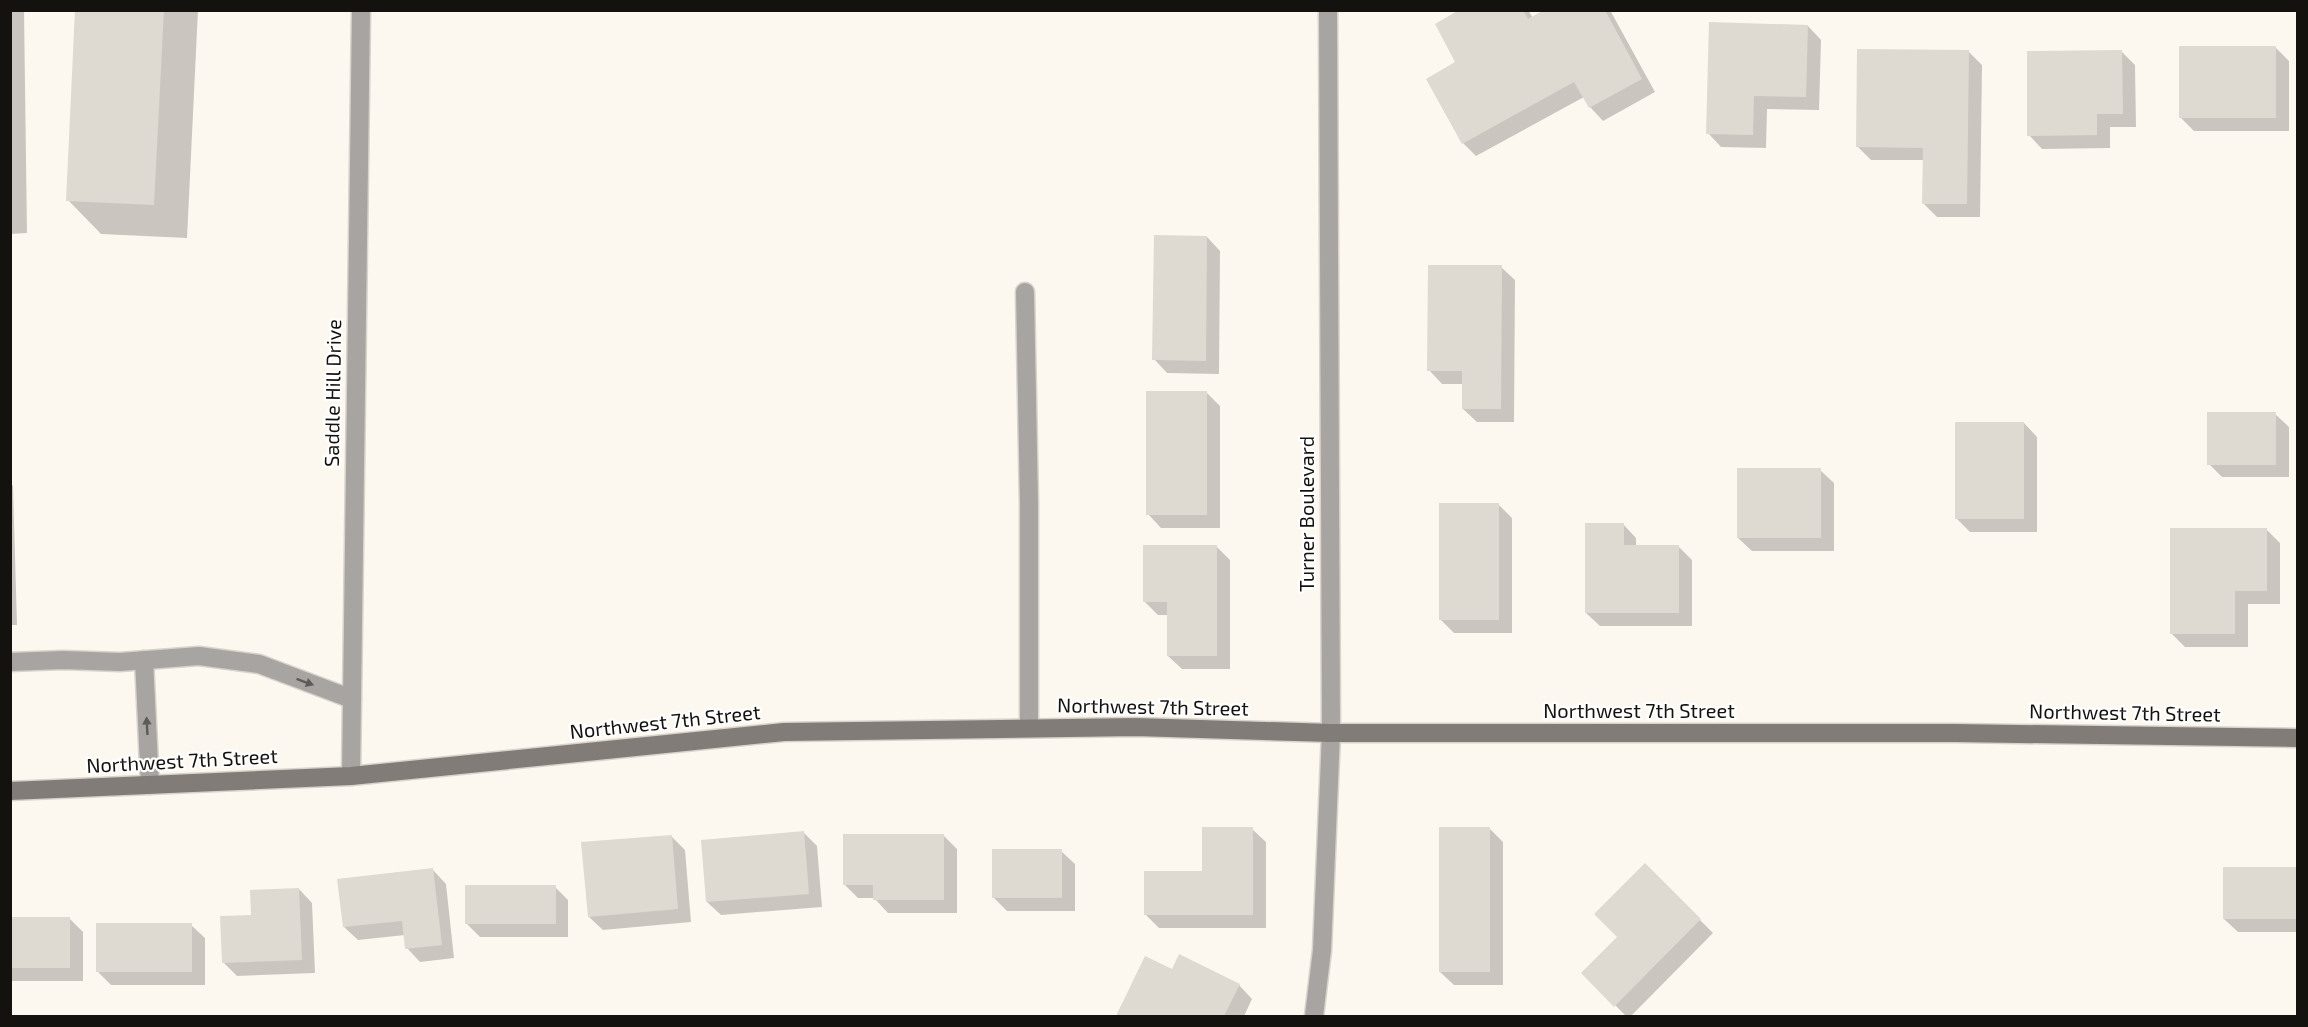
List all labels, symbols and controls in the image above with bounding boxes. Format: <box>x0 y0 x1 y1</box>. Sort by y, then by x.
street label: Saddle Hill Drive <box>319 319 345 467</box>
street label: Turner Boulevard <box>1294 436 1318 592</box>
one-way arrow <box>296 678 314 687</box>
street label: Northwest 7th Street <box>1057 692 1249 720</box>
street label: Northwest 7th Street <box>1543 698 1735 722</box>
street label: Northwest 7th Street <box>2029 698 2221 726</box>
street label: Northwest 7th Street <box>568 699 762 743</box>
one-way arrow <box>142 717 151 736</box>
street label: Northwest 7th Street <box>86 743 279 777</box>

